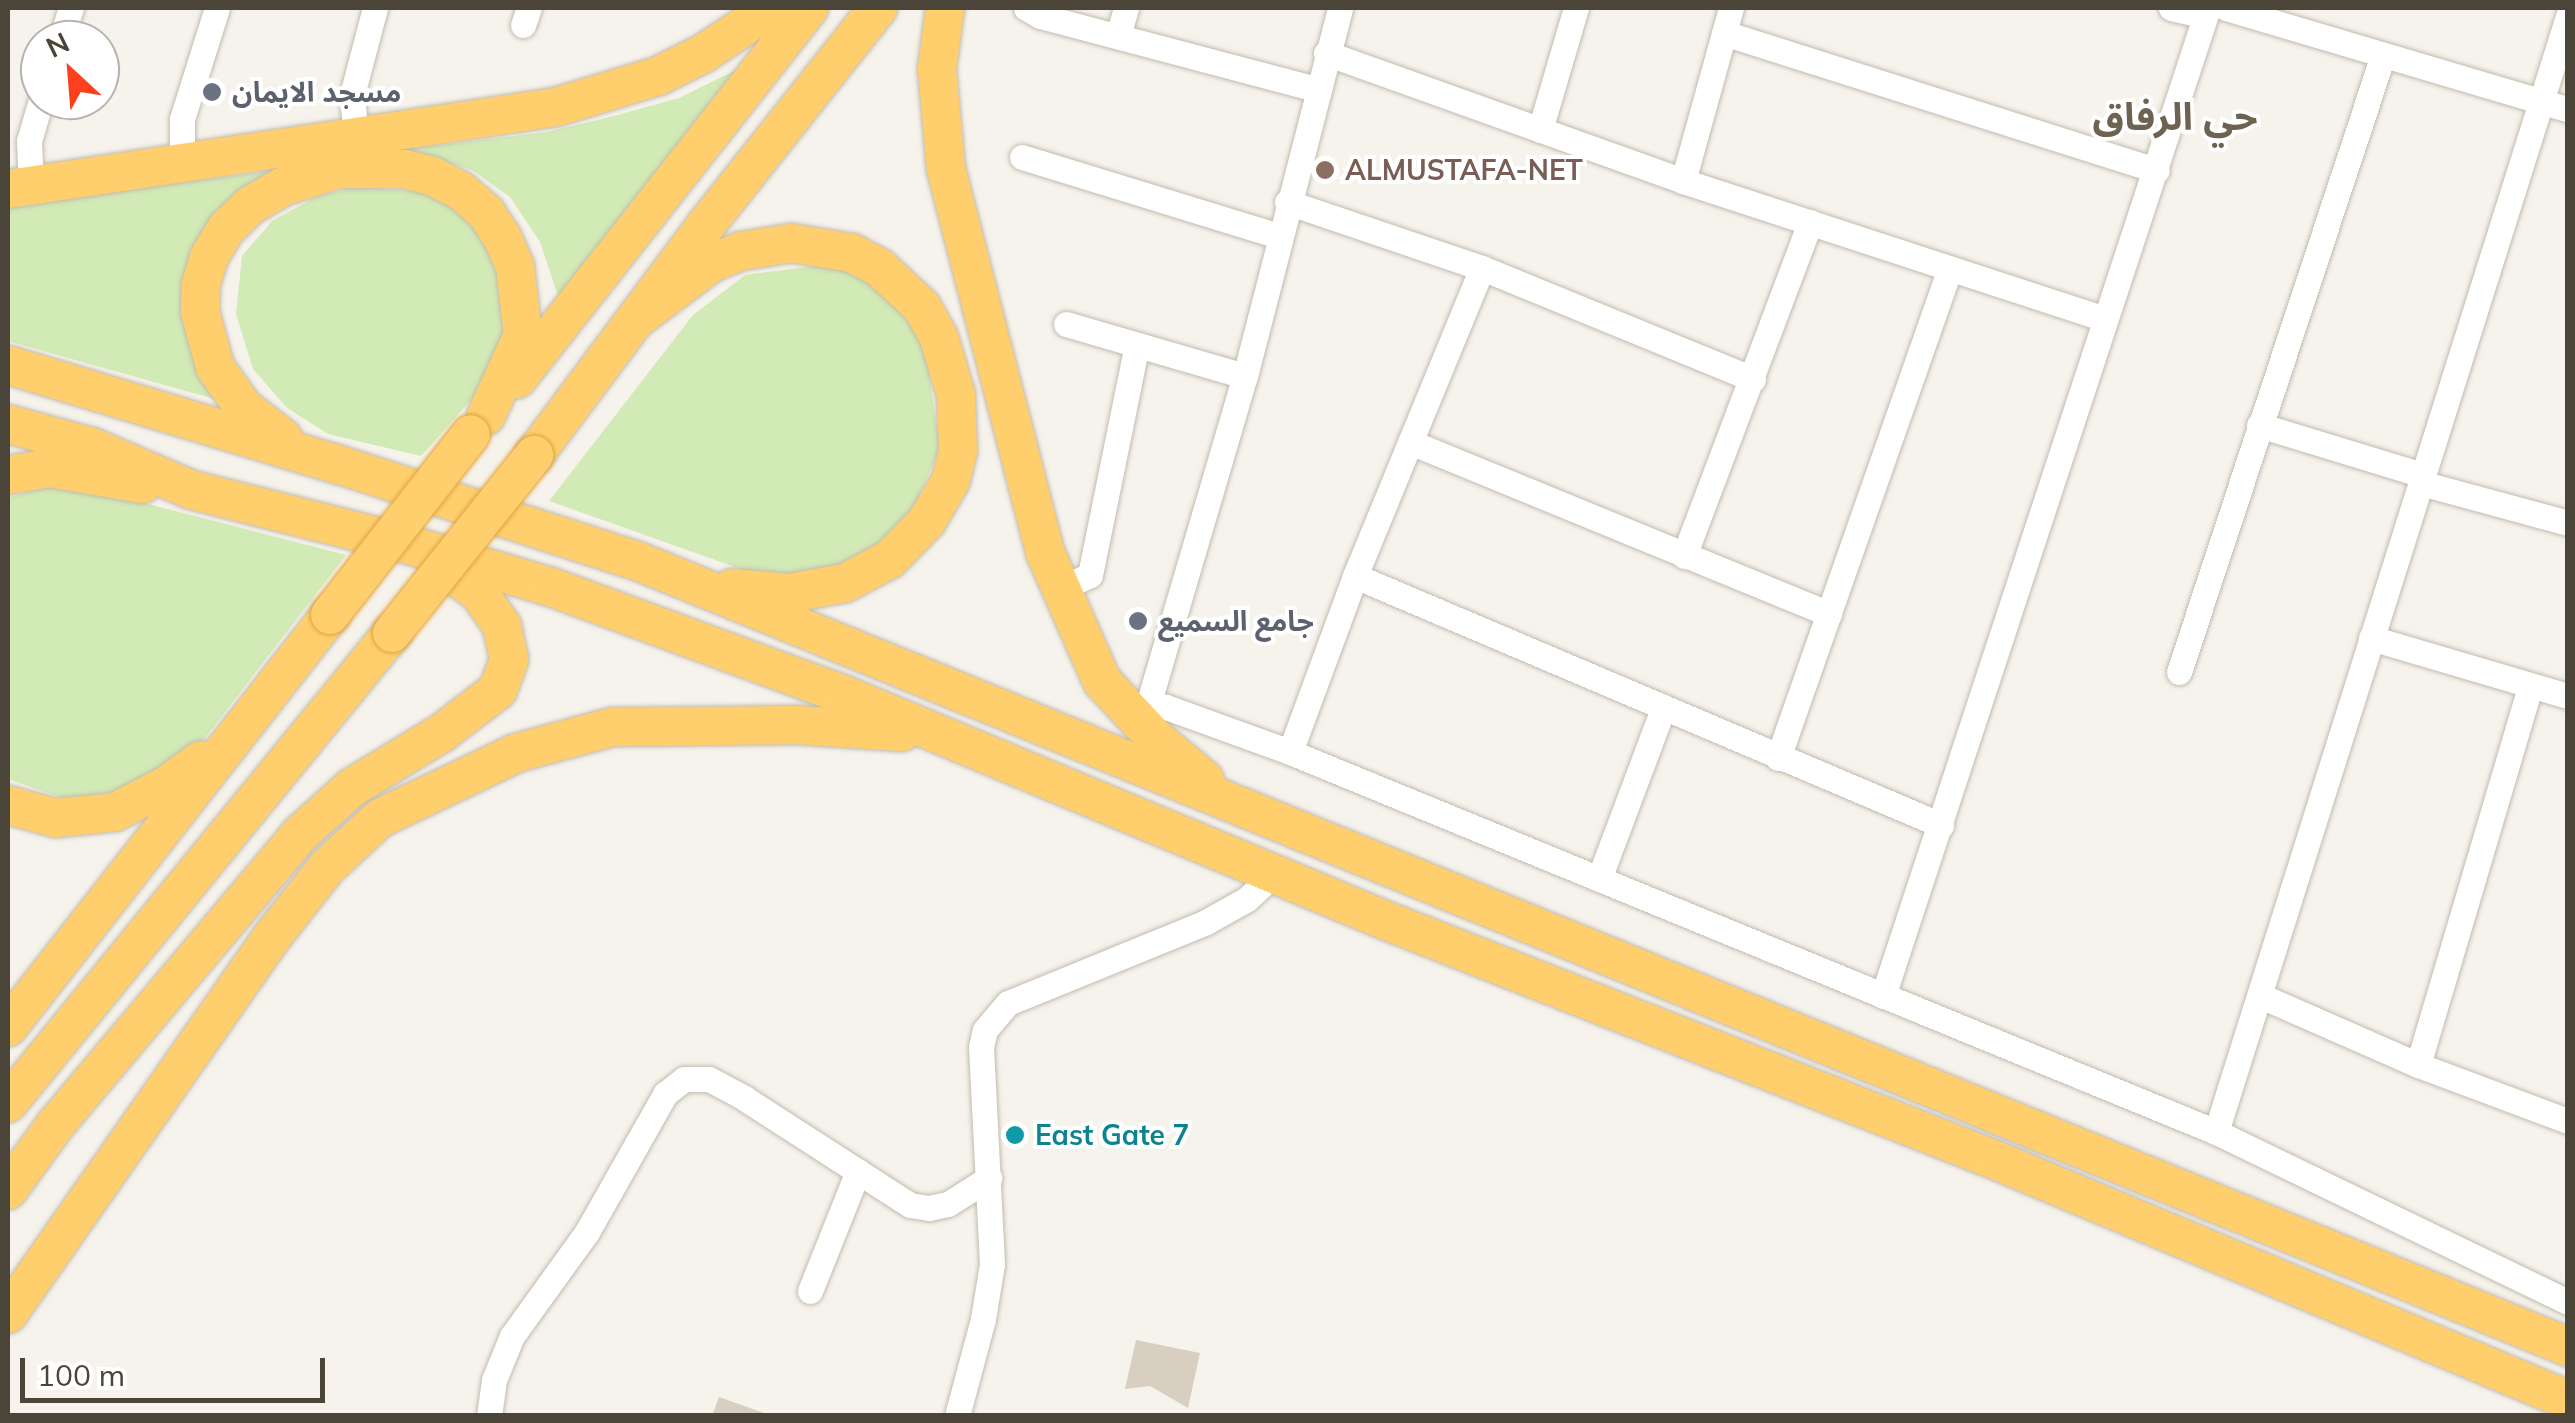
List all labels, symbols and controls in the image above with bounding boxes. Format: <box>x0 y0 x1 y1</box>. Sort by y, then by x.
north arrow <box>20 20 120 120</box>
text: N <box>40 24 75 65</box>
place label: مسجد الايمان <box>232 75 401 109</box>
marker: مسجد الايمان <box>201 81 223 103</box>
district label: حي الرفاق <box>2092 94 2258 140</box>
place label: ALMUSTAFA-NET <box>1345 153 1583 187</box>
marker: ALMUSTAFA-NET <box>1314 159 1336 181</box>
place label: جامع السميع <box>1158 604 1314 638</box>
marker: جامع السميع <box>1127 610 1149 632</box>
place label: East Gate 7 <box>1035 1118 1189 1152</box>
marker: East Gate 7 <box>1004 1124 1026 1146</box>
scale bar <box>25 1338 330 1400</box>
text: 100 m <box>37 1356 125 1394</box>

